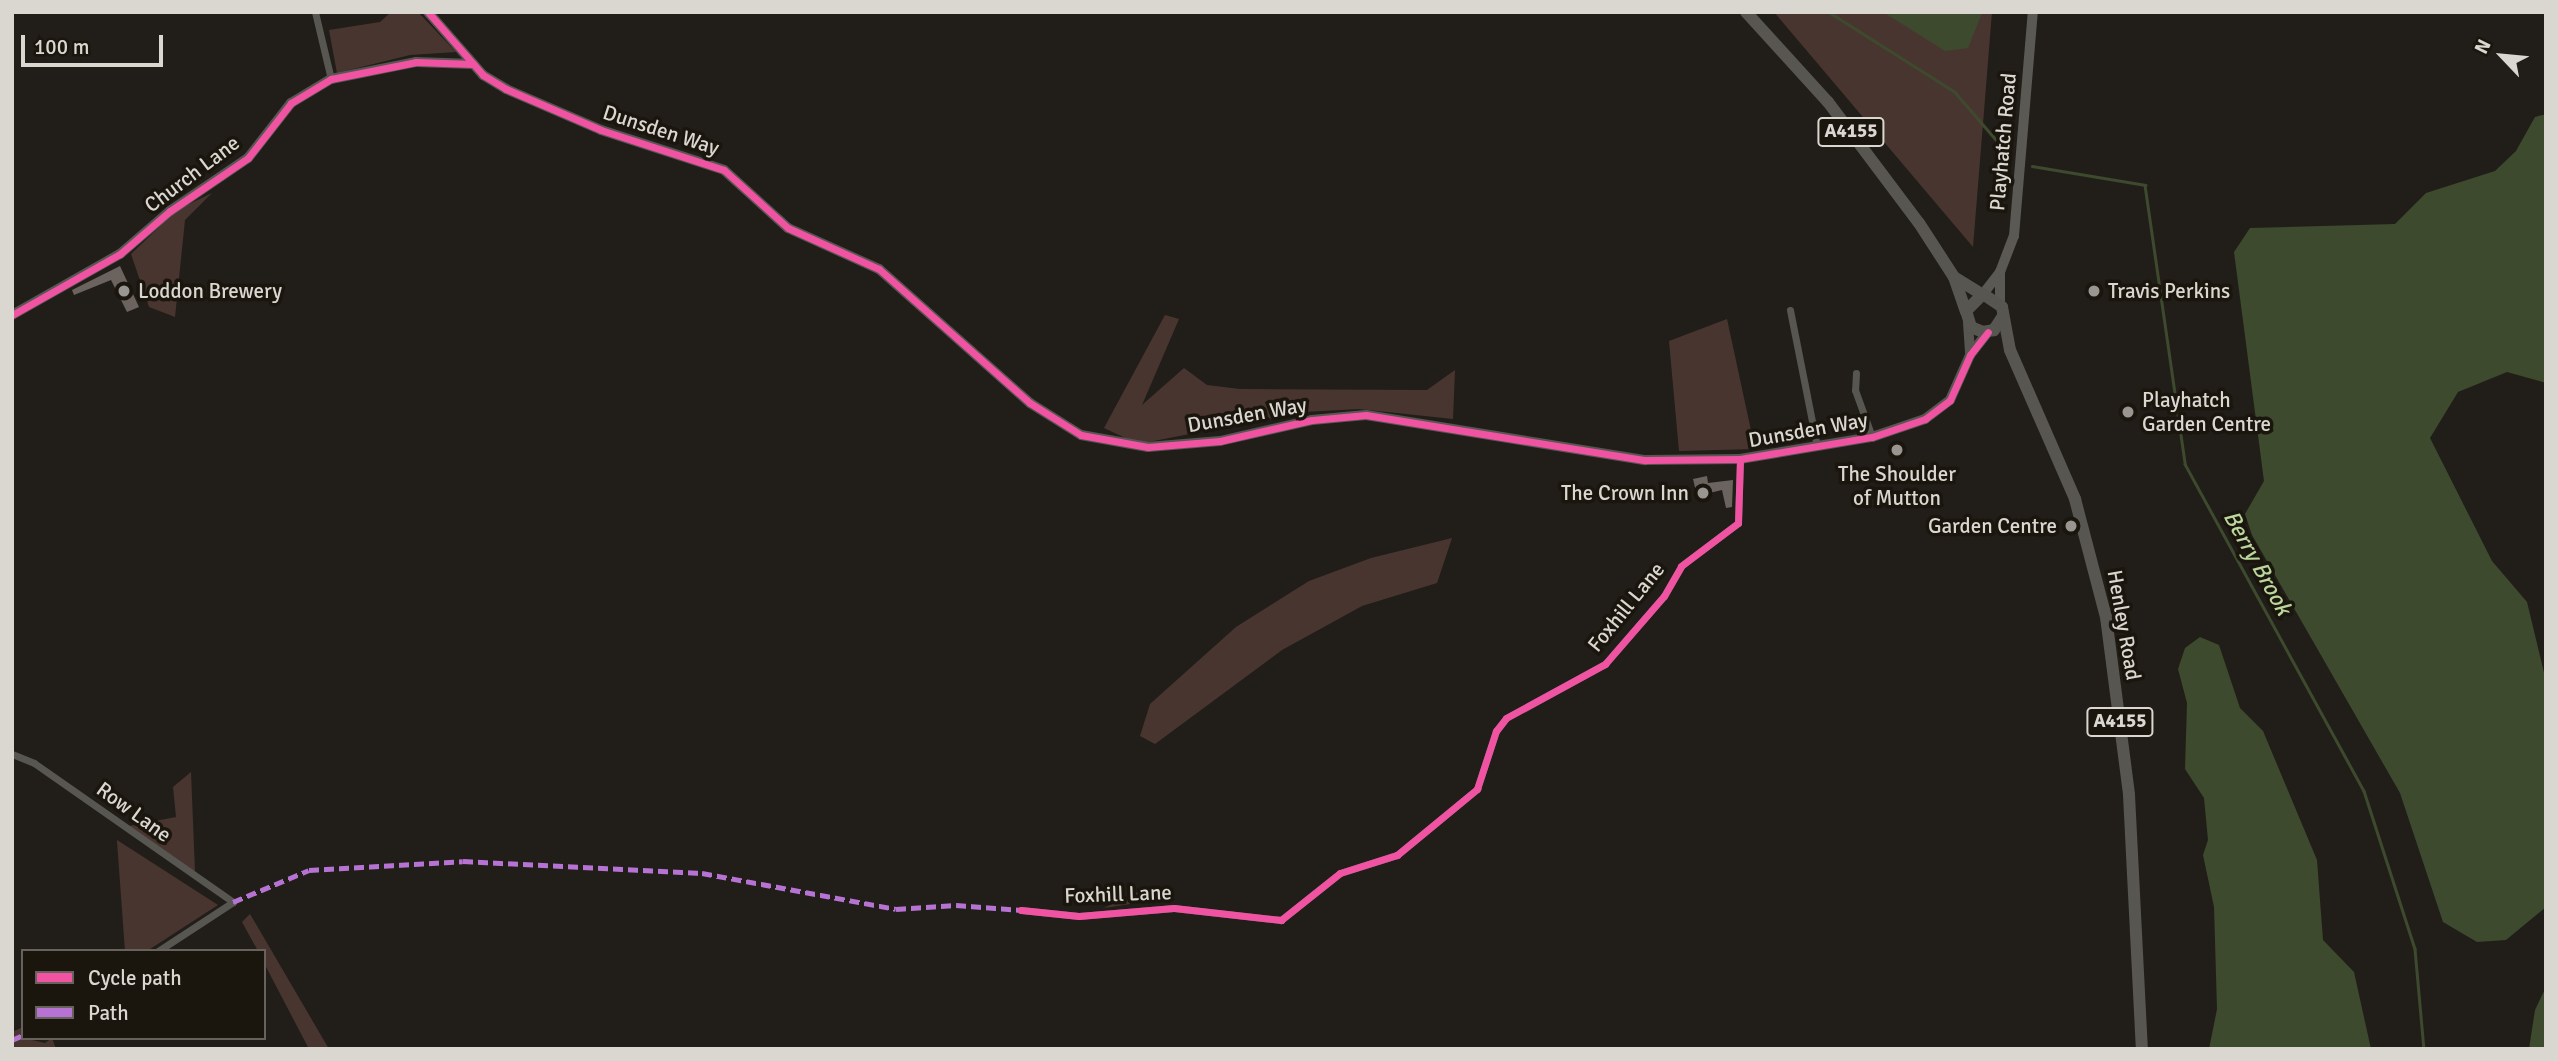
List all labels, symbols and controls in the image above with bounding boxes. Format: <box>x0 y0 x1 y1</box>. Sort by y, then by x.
scale bar <box>24 21 166 65</box>
north arrow <box>2467 21 2537 91</box>
text: 100 m <box>34 34 89 60</box>
text: N <box>2469 36 2497 58</box>
street label: Playhatch Road <box>1984 72 2022 212</box>
street label: Dunsden Way <box>600 99 722 161</box>
road number: A4155 <box>1816 116 1886 148</box>
street label: Church Lane <box>140 130 244 218</box>
place label: Loddon Brewery <box>138 278 282 304</box>
place label: Travis Perkins <box>2108 278 2230 304</box>
marker: Loddon Brewery <box>116 283 132 299</box>
marker: Travis Perkins <box>2086 283 2102 299</box>
place label: Playhatch Garden Centre <box>2142 387 2271 437</box>
street label: Dunsden Way <box>1185 392 1309 438</box>
marker: Playhatch Garden Centre <box>2120 404 2136 420</box>
street label: Dunsden Way <box>1746 407 1870 453</box>
marker: The Shoulder of Mutton <box>1889 442 1905 458</box>
place label: The Shoulder of Mutton <box>1838 461 1956 511</box>
place label: The Crown Inn <box>1561 480 1689 506</box>
marker: The Crown Inn <box>1695 485 1711 501</box>
water label: Berry Brook <box>2217 506 2297 620</box>
place label: Garden Centre <box>1928 513 2057 539</box>
marker: Garden Centre <box>2063 518 2079 534</box>
street label: Foxhill Lane <box>1582 557 1670 657</box>
street label: Henley Road <box>2102 568 2146 682</box>
road number: A4155 <box>2085 706 2155 737</box>
street label: Row Lane <box>92 776 176 848</box>
street label: Foxhill Lane <box>1064 880 1172 908</box>
legend <box>21 949 266 1040</box>
text: Cycle path <box>88 965 182 991</box>
text: Path <box>88 1000 129 1026</box>

